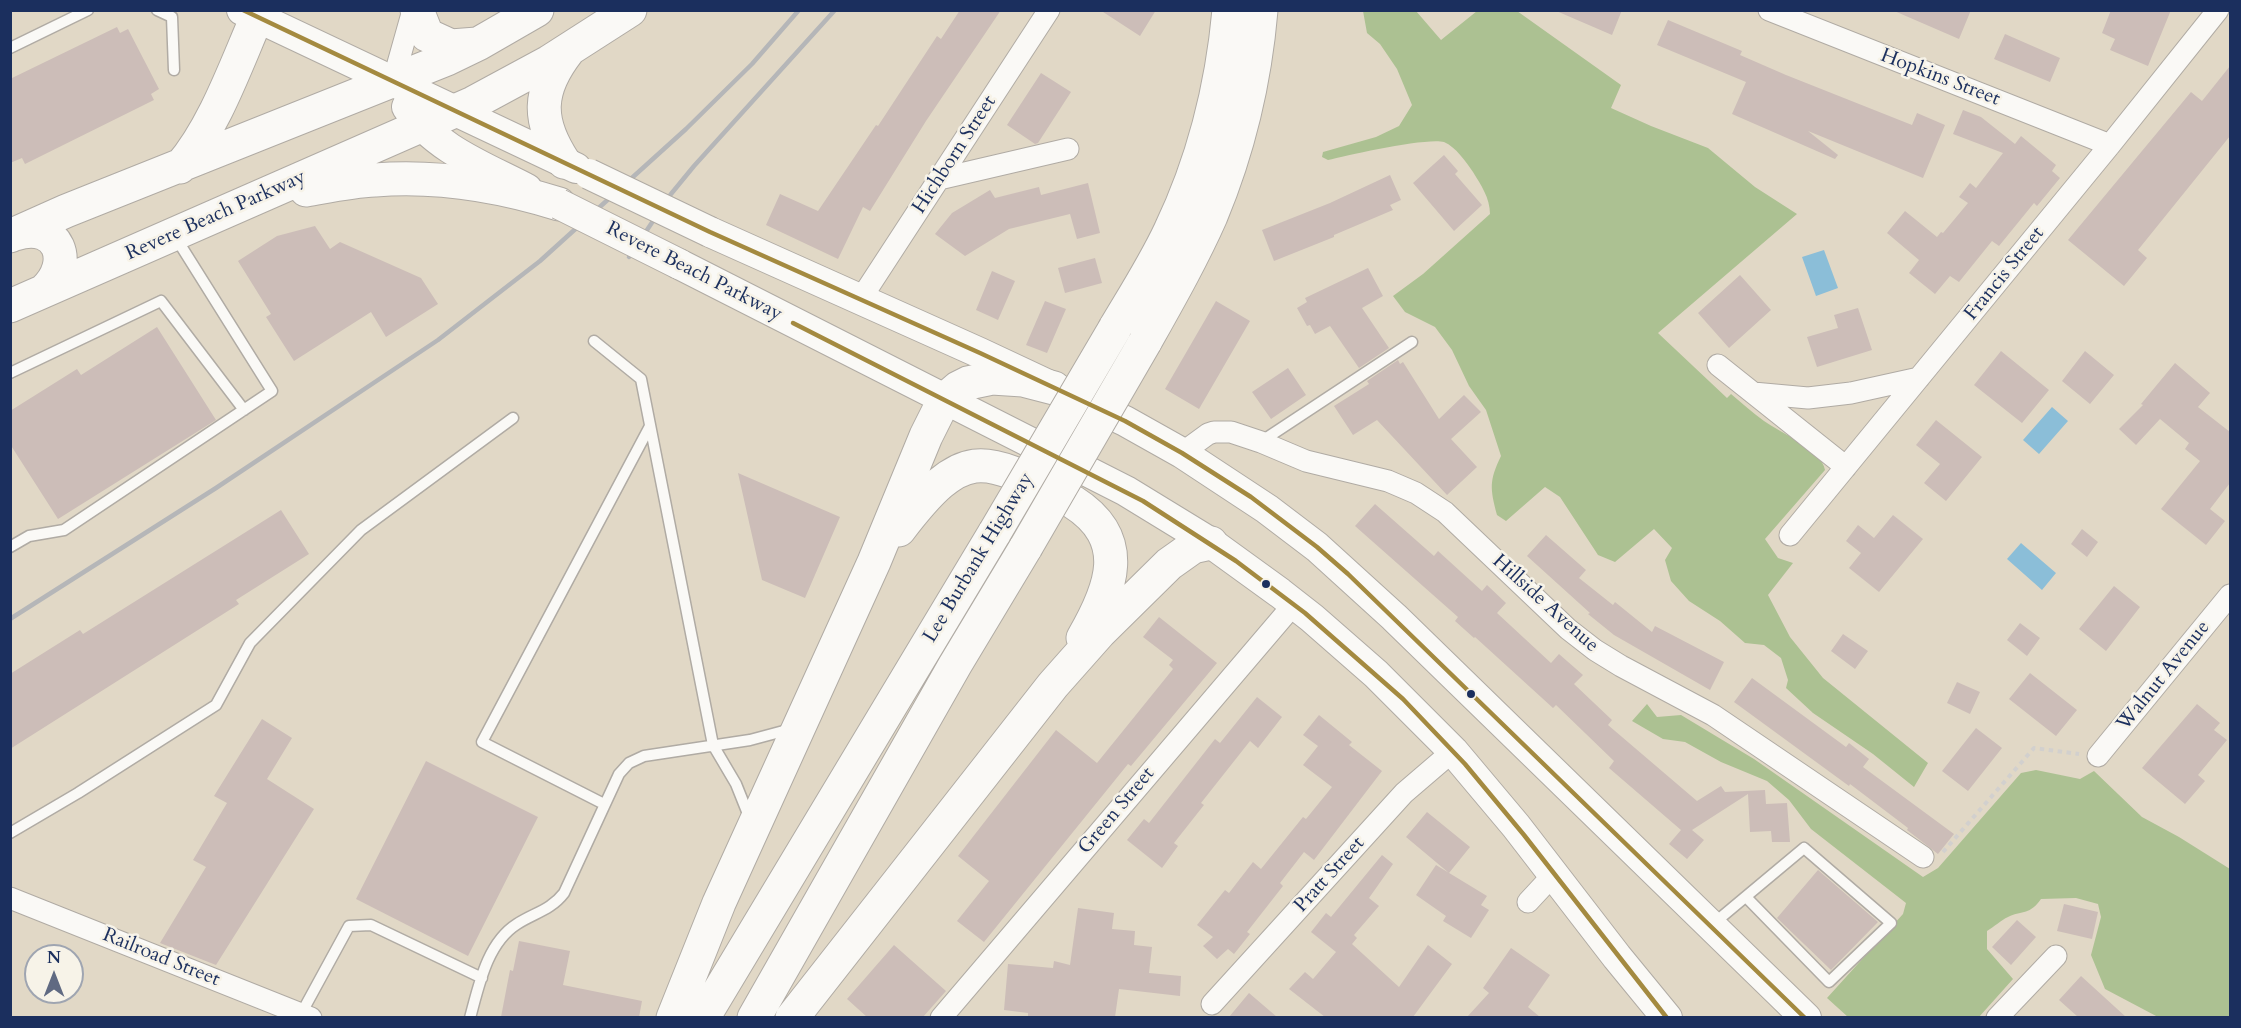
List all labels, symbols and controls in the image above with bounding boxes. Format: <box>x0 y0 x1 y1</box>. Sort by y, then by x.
street label: Hopkins Street <box>1877 44 2003 112</box>
street label: Hichborn Street <box>908 91 1002 219</box>
street label: Revere Beach Parkway <box>122 166 310 266</box>
street label: Revere Beach Parkway <box>602 217 786 327</box>
street label: Francis Street <box>1960 222 2050 326</box>
street label: Lee Burbank Highway <box>919 469 1039 647</box>
street label: Hillside Avenue <box>1487 550 1603 658</box>
unlabelled marker <box>1260 578 1272 590</box>
street label: Walnut Avenue <box>2112 616 2216 736</box>
unlabelled marker <box>1465 688 1477 700</box>
street label: Green Street <box>1074 763 1160 859</box>
street label: Pratt Street <box>1290 832 1370 918</box>
street label: Railroad Street <box>99 924 223 992</box>
north arrow <box>24 944 84 1004</box>
text: N <box>47 947 61 969</box>

